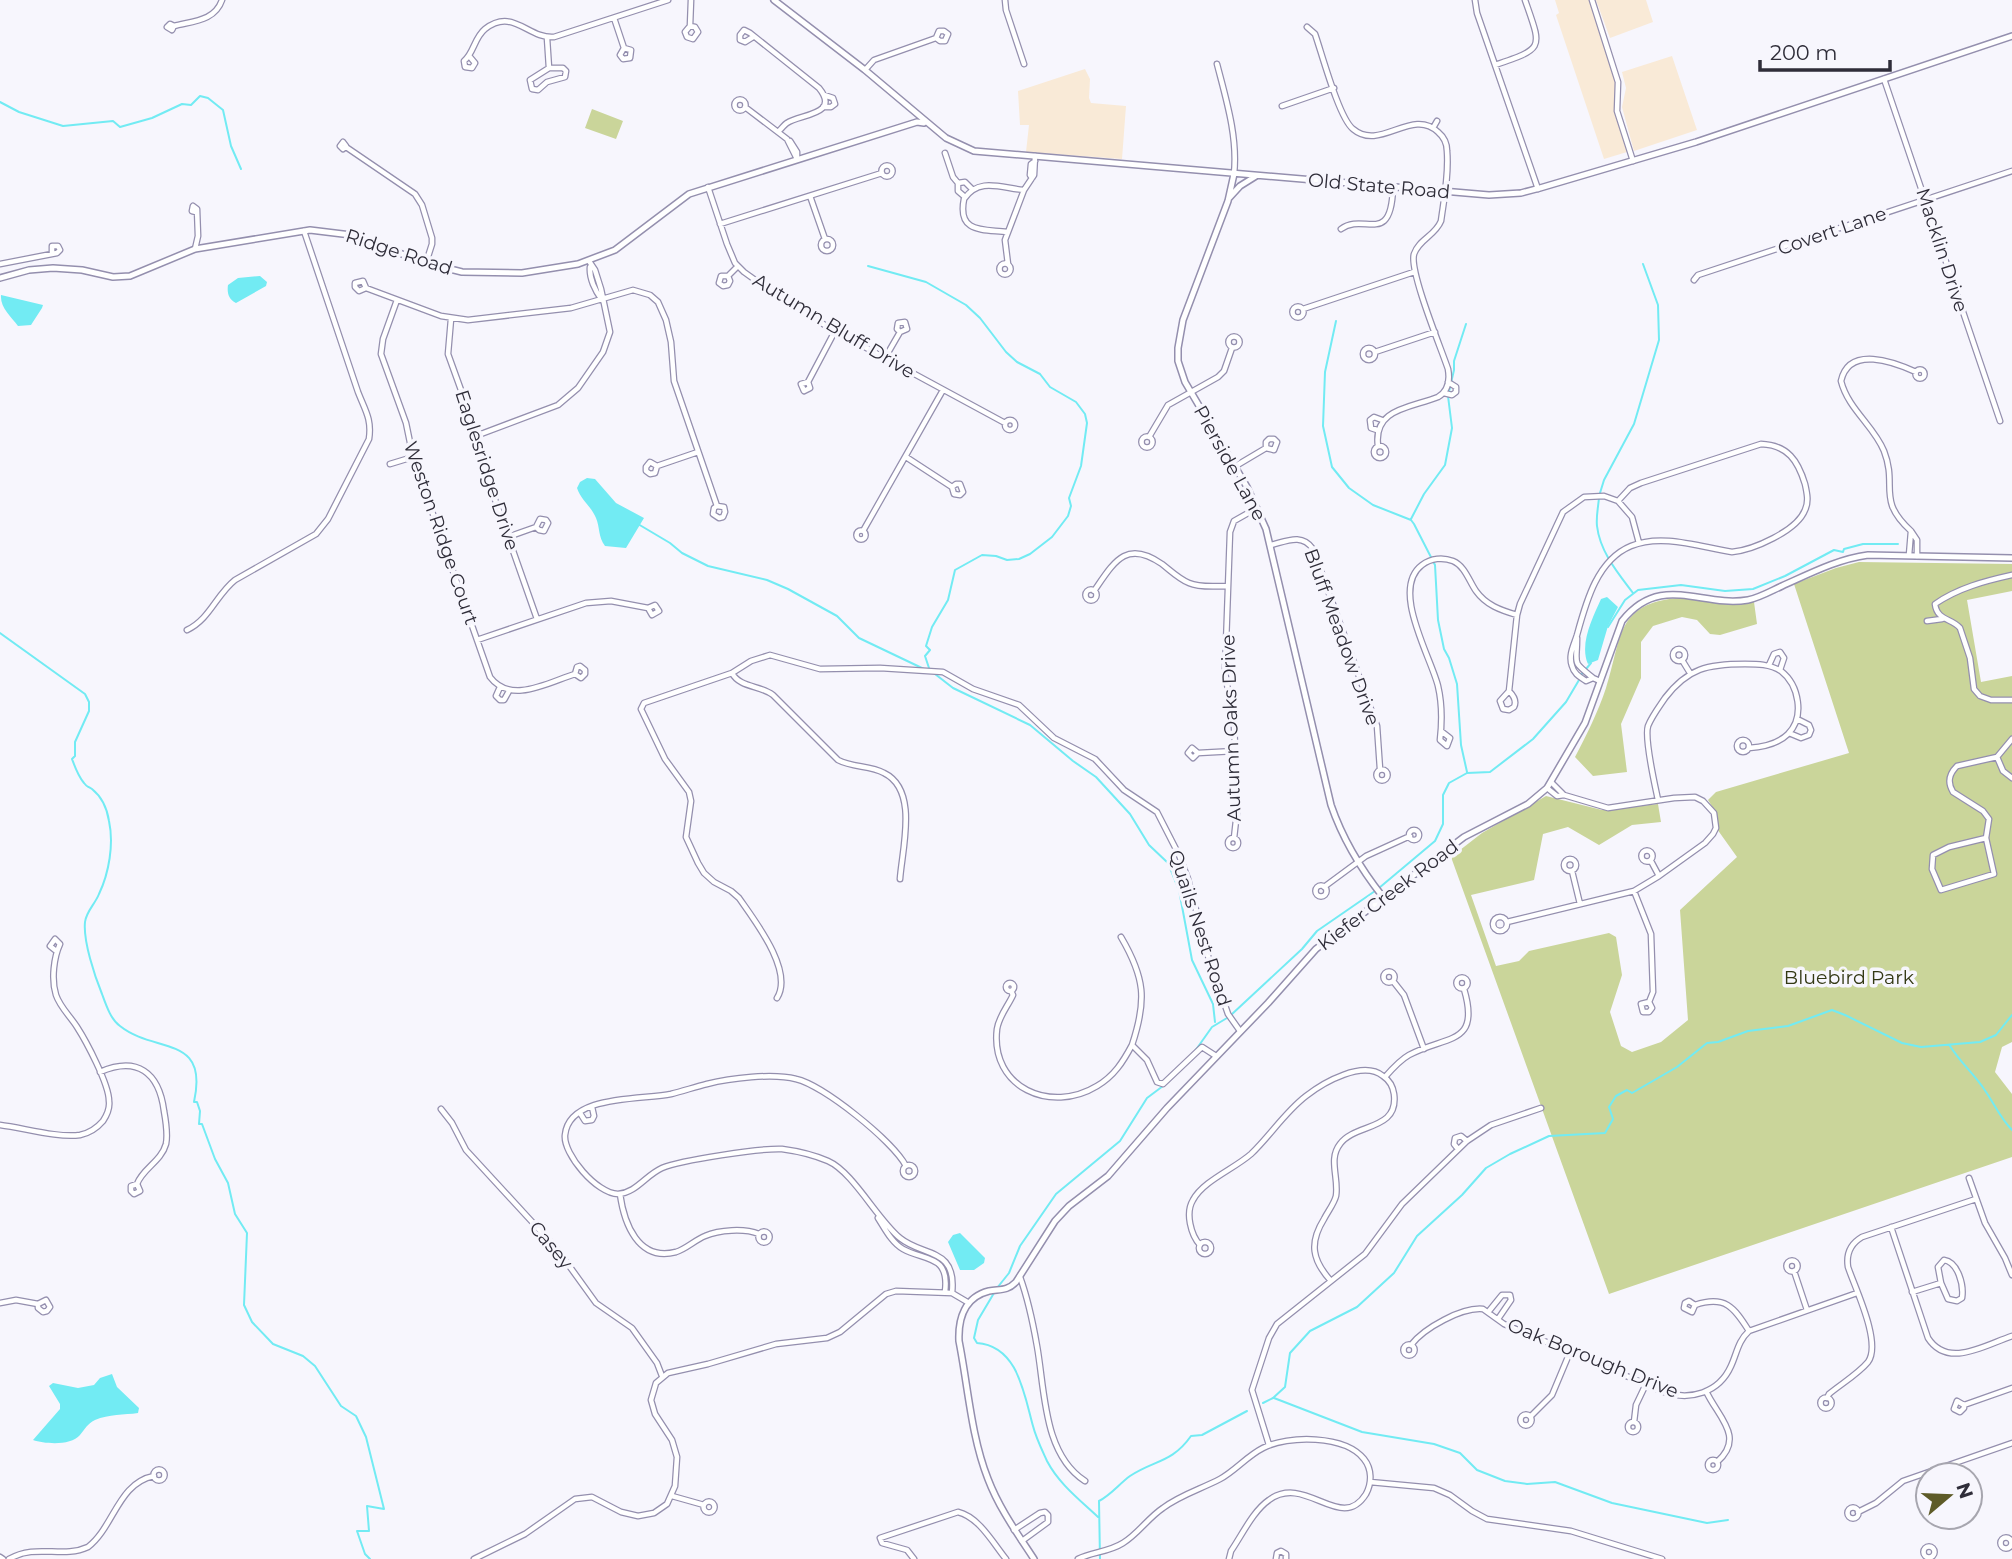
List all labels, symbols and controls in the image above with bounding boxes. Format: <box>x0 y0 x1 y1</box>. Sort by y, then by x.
scale bar <box>1760 28 1890 72</box>
text: 200 m <box>1770 40 1837 65</box>
street label: Old State Road <box>1307 168 1451 204</box>
street label: Macklin Drive <box>1911 185 1973 315</box>
street label: Covert Lane <box>1775 202 1889 260</box>
street label: Ridge Road <box>343 224 455 280</box>
street label: Autumn Bluff Drive <box>749 269 919 383</box>
street label: Eaglesridge Drive <box>450 387 524 553</box>
street label: Pierside Lane <box>1189 401 1271 525</box>
street label: Weston Ridge Court <box>399 438 483 628</box>
street label: Bluff Meadow Drive <box>1299 545 1385 729</box>
street label: Autumn Oaks Drive <box>1216 634 1246 822</box>
street label: Kiefer Creek Road <box>1313 835 1463 955</box>
street label: Quails Nest Road <box>1164 847 1236 1009</box>
park label: Bluebird Park <box>1784 966 1915 989</box>
street label: Casey <box>524 1216 578 1274</box>
street label: Oak Borough Drive <box>1504 1313 1682 1403</box>
north arrow <box>1914 1461 1984 1531</box>
text: N <box>1951 1480 1978 1502</box>

